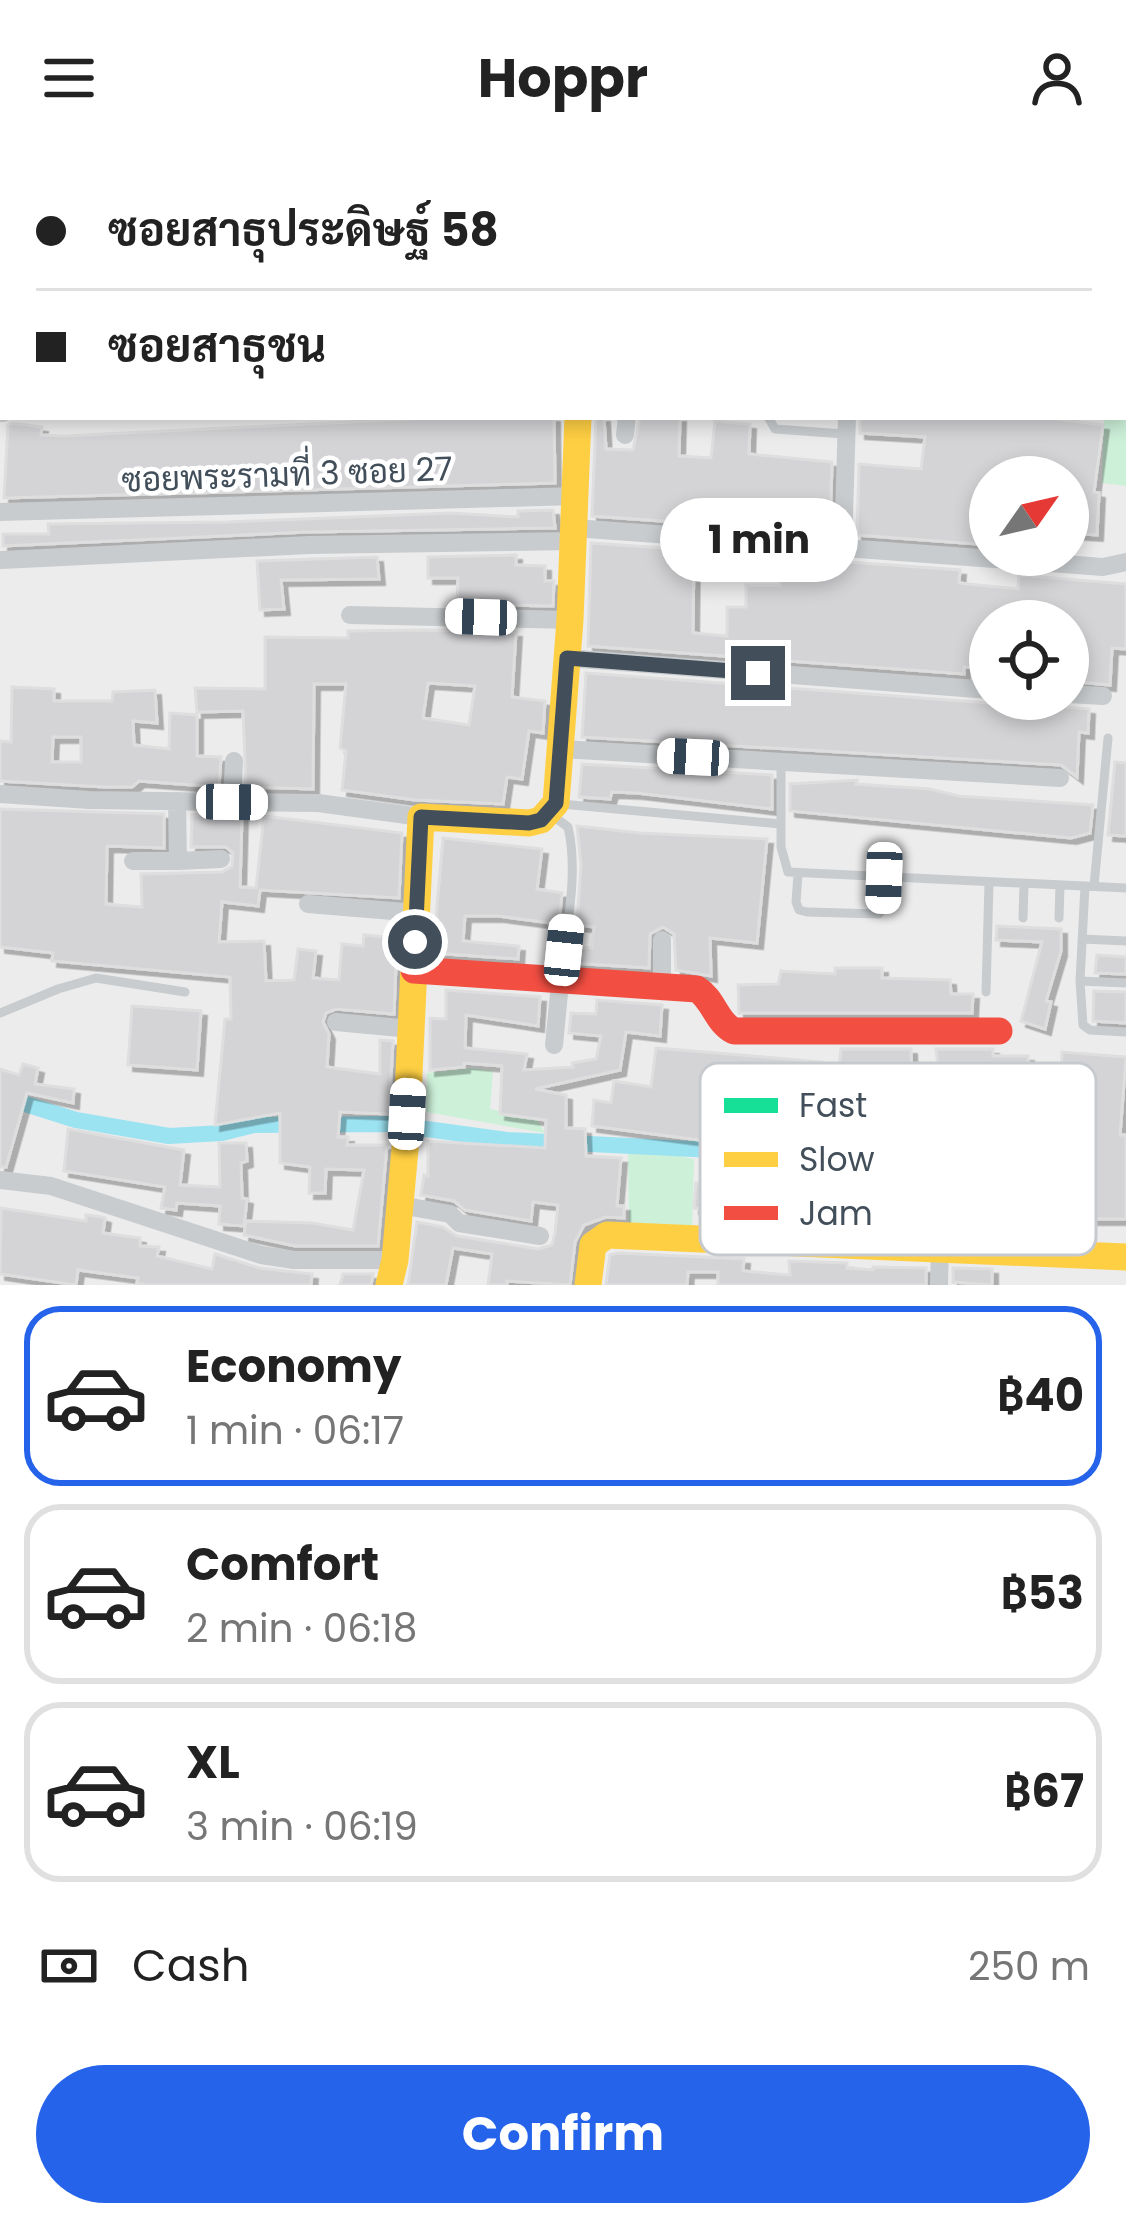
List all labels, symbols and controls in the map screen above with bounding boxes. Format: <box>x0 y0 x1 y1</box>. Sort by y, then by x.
text: Hoppr <box>478 40 648 116</box>
icon: menu <box>36 45 102 111</box>
icon: person <box>1024 45 1090 111</box>
text: ซอยสาธุประดิษฐ์ 58 <box>108 199 499 262</box>
text: ซอยสาธุชน <box>108 315 326 378</box>
street label: ซอยพระรามที่ 3 ซอย 27 <box>120 439 453 504</box>
north arrow <box>969 456 1089 576</box>
map controls <box>969 456 1089 720</box>
callout: 1 min <box>659 499 857 583</box>
text: 1 min <box>708 512 810 567</box>
car <box>444 598 518 636</box>
button: locate <box>969 600 1089 720</box>
route end <box>731 646 785 700</box>
car <box>656 737 730 777</box>
car <box>196 783 268 821</box>
car <box>865 841 903 915</box>
car <box>542 912 586 988</box>
route start <box>388 915 442 969</box>
legend <box>700 1063 1096 1255</box>
car <box>387 1077 427 1151</box>
text: Fast <box>799 1082 867 1129</box>
text: Slow <box>799 1136 875 1183</box>
text: Jam <box>799 1190 873 1237</box>
text: Economy <box>186 1335 401 1398</box>
icon: car <box>42 1342 150 1450</box>
text: ฿40 <box>997 1364 1084 1427</box>
text: 1 min · 06:17 <box>186 1403 404 1458</box>
text: Comfort <box>186 1533 379 1596</box>
icon: car <box>42 1540 150 1648</box>
text: ฿53 <box>1000 1562 1084 1625</box>
text: 2 min · 06:18 <box>186 1601 417 1656</box>
text: XL <box>186 1731 240 1794</box>
icon: car <box>42 1738 150 1846</box>
text: ฿67 <box>1004 1760 1084 1823</box>
text: 3 min · 06:19 <box>186 1799 418 1854</box>
icon: cash <box>36 1933 102 1999</box>
text: Cash <box>132 1934 249 1997</box>
text: 250 m <box>968 1939 1090 1994</box>
button: Confirm <box>36 2065 1090 2203</box>

